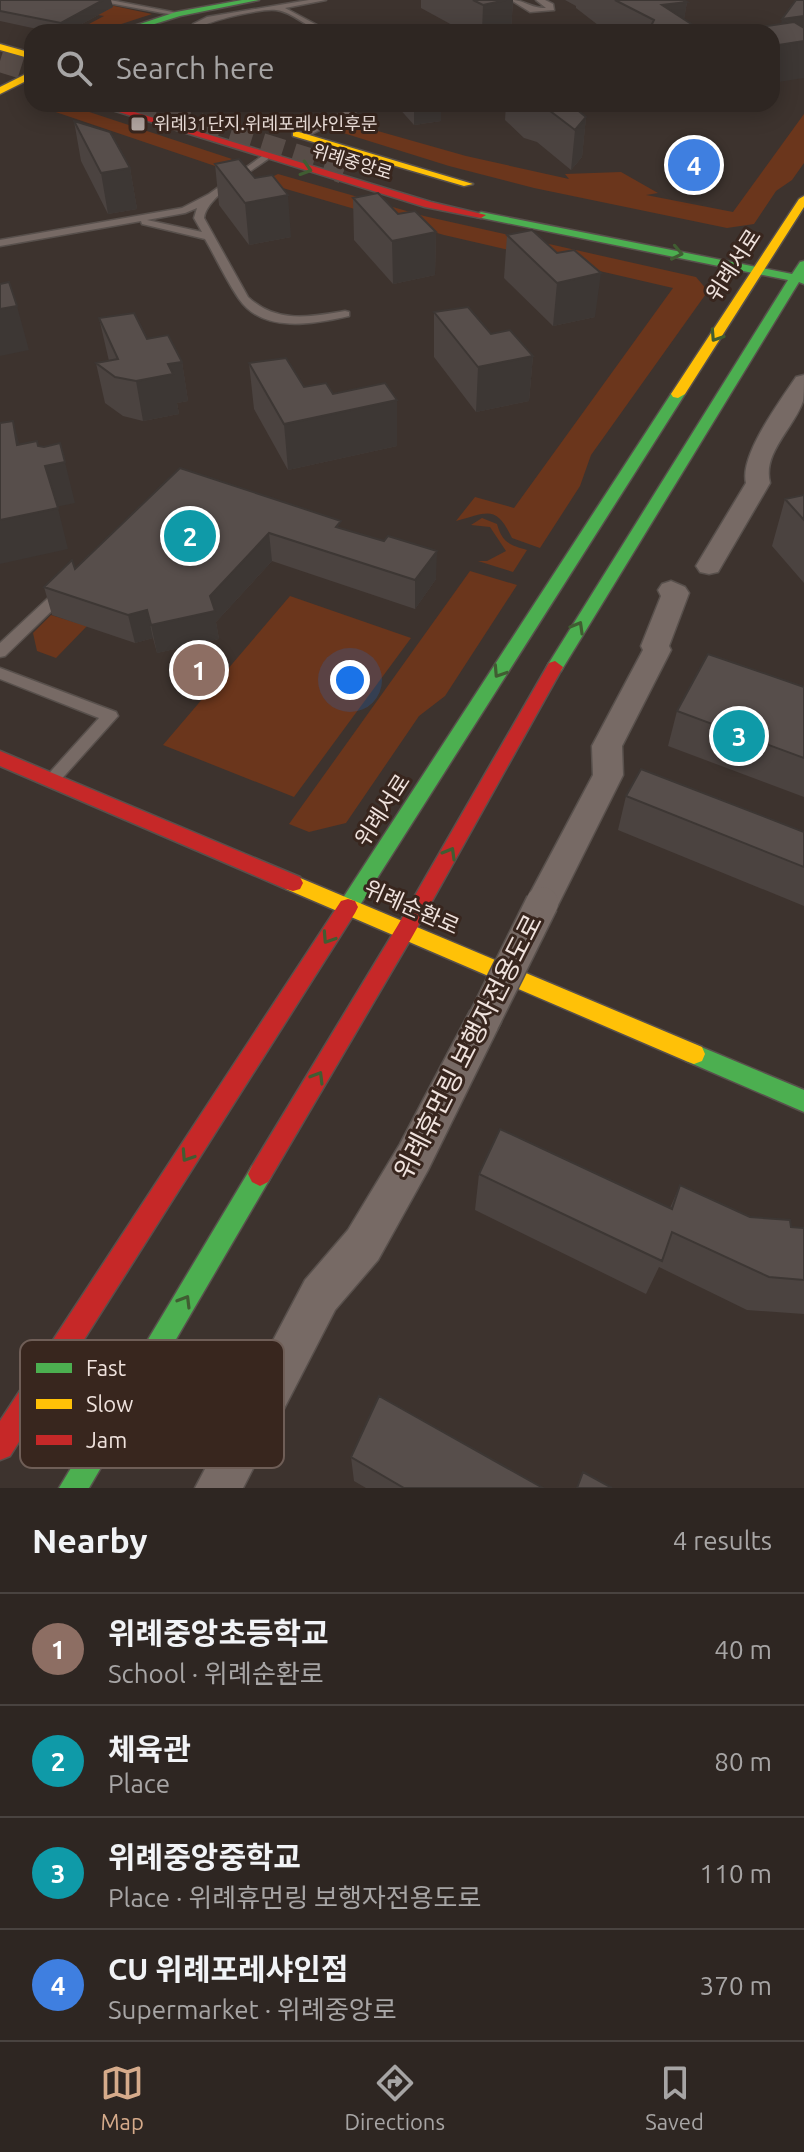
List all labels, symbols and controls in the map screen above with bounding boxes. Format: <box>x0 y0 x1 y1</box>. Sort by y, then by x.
search box <box>24 24 780 112</box>
icon: search <box>52 46 96 90</box>
text: Search here <box>116 51 275 85</box>
place label: 위례31단지.위례포레샤인후문 <box>154 113 377 133</box>
marker: 위례31단지.위례포레샤인후문 <box>129 115 147 133</box>
pin: 4 <box>668 135 720 195</box>
street label: 위례중앙로 <box>310 139 395 183</box>
one-way arrow <box>298 160 312 176</box>
street label: 위례서로 <box>700 224 765 305</box>
one-way arrow <box>670 244 683 261</box>
one-way arrow <box>711 327 726 342</box>
pin: 2 <box>164 506 216 566</box>
one-way arrow <box>568 621 584 636</box>
pin: 1 <box>173 640 225 700</box>
your location <box>330 660 370 700</box>
one-way arrow <box>494 663 509 678</box>
pin: 3 <box>713 706 765 766</box>
street label: 위례서로 <box>349 769 414 850</box>
one-way arrow <box>440 847 455 861</box>
street label: 위례순환로 <box>361 875 464 939</box>
street label: 위례휴먼링 보행자전용도로 <box>388 910 547 1184</box>
one-way arrow <box>323 929 338 944</box>
one-way arrow <box>308 1072 324 1086</box>
one-way arrow <box>182 1147 197 1162</box>
one-way arrow <box>175 1295 191 1310</box>
legend <box>20 1340 284 1468</box>
text: Fast <box>86 1355 127 1380</box>
text: Slow <box>86 1391 133 1416</box>
text: Jam <box>86 1427 127 1452</box>
text: Nearby <box>32 1521 147 1559</box>
text: 4 results <box>673 1526 772 1555</box>
text: 위례중앙초등학교 <box>108 1616 329 1650</box>
text: 1 <box>51 1635 65 1664</box>
text: 40 m <box>714 1635 772 1664</box>
text: School · 위례순환로 <box>108 1659 324 1688</box>
text: 체육관 <box>108 1732 191 1766</box>
text: 2 <box>51 1747 65 1776</box>
text: 80 m <box>714 1747 772 1776</box>
text: Place <box>108 1769 170 1798</box>
text: 위례중앙중학교 <box>108 1840 301 1874</box>
text: 3 <box>51 1859 65 1888</box>
text: 110 m <box>700 1859 772 1888</box>
text: Place · 위례휴먼링 보행자전용도로 <box>108 1883 481 1912</box>
text: CU 위례포레샤인점 <box>108 1952 349 1986</box>
text: 4 <box>51 1971 65 2000</box>
text: 370 m <box>700 1971 772 2000</box>
text: Supermarket · 위례중앙로 <box>108 1995 397 2024</box>
tab: Map <box>100 2061 144 2134</box>
tab: Directions <box>344 2061 445 2134</box>
tab: Saved <box>645 2061 704 2134</box>

